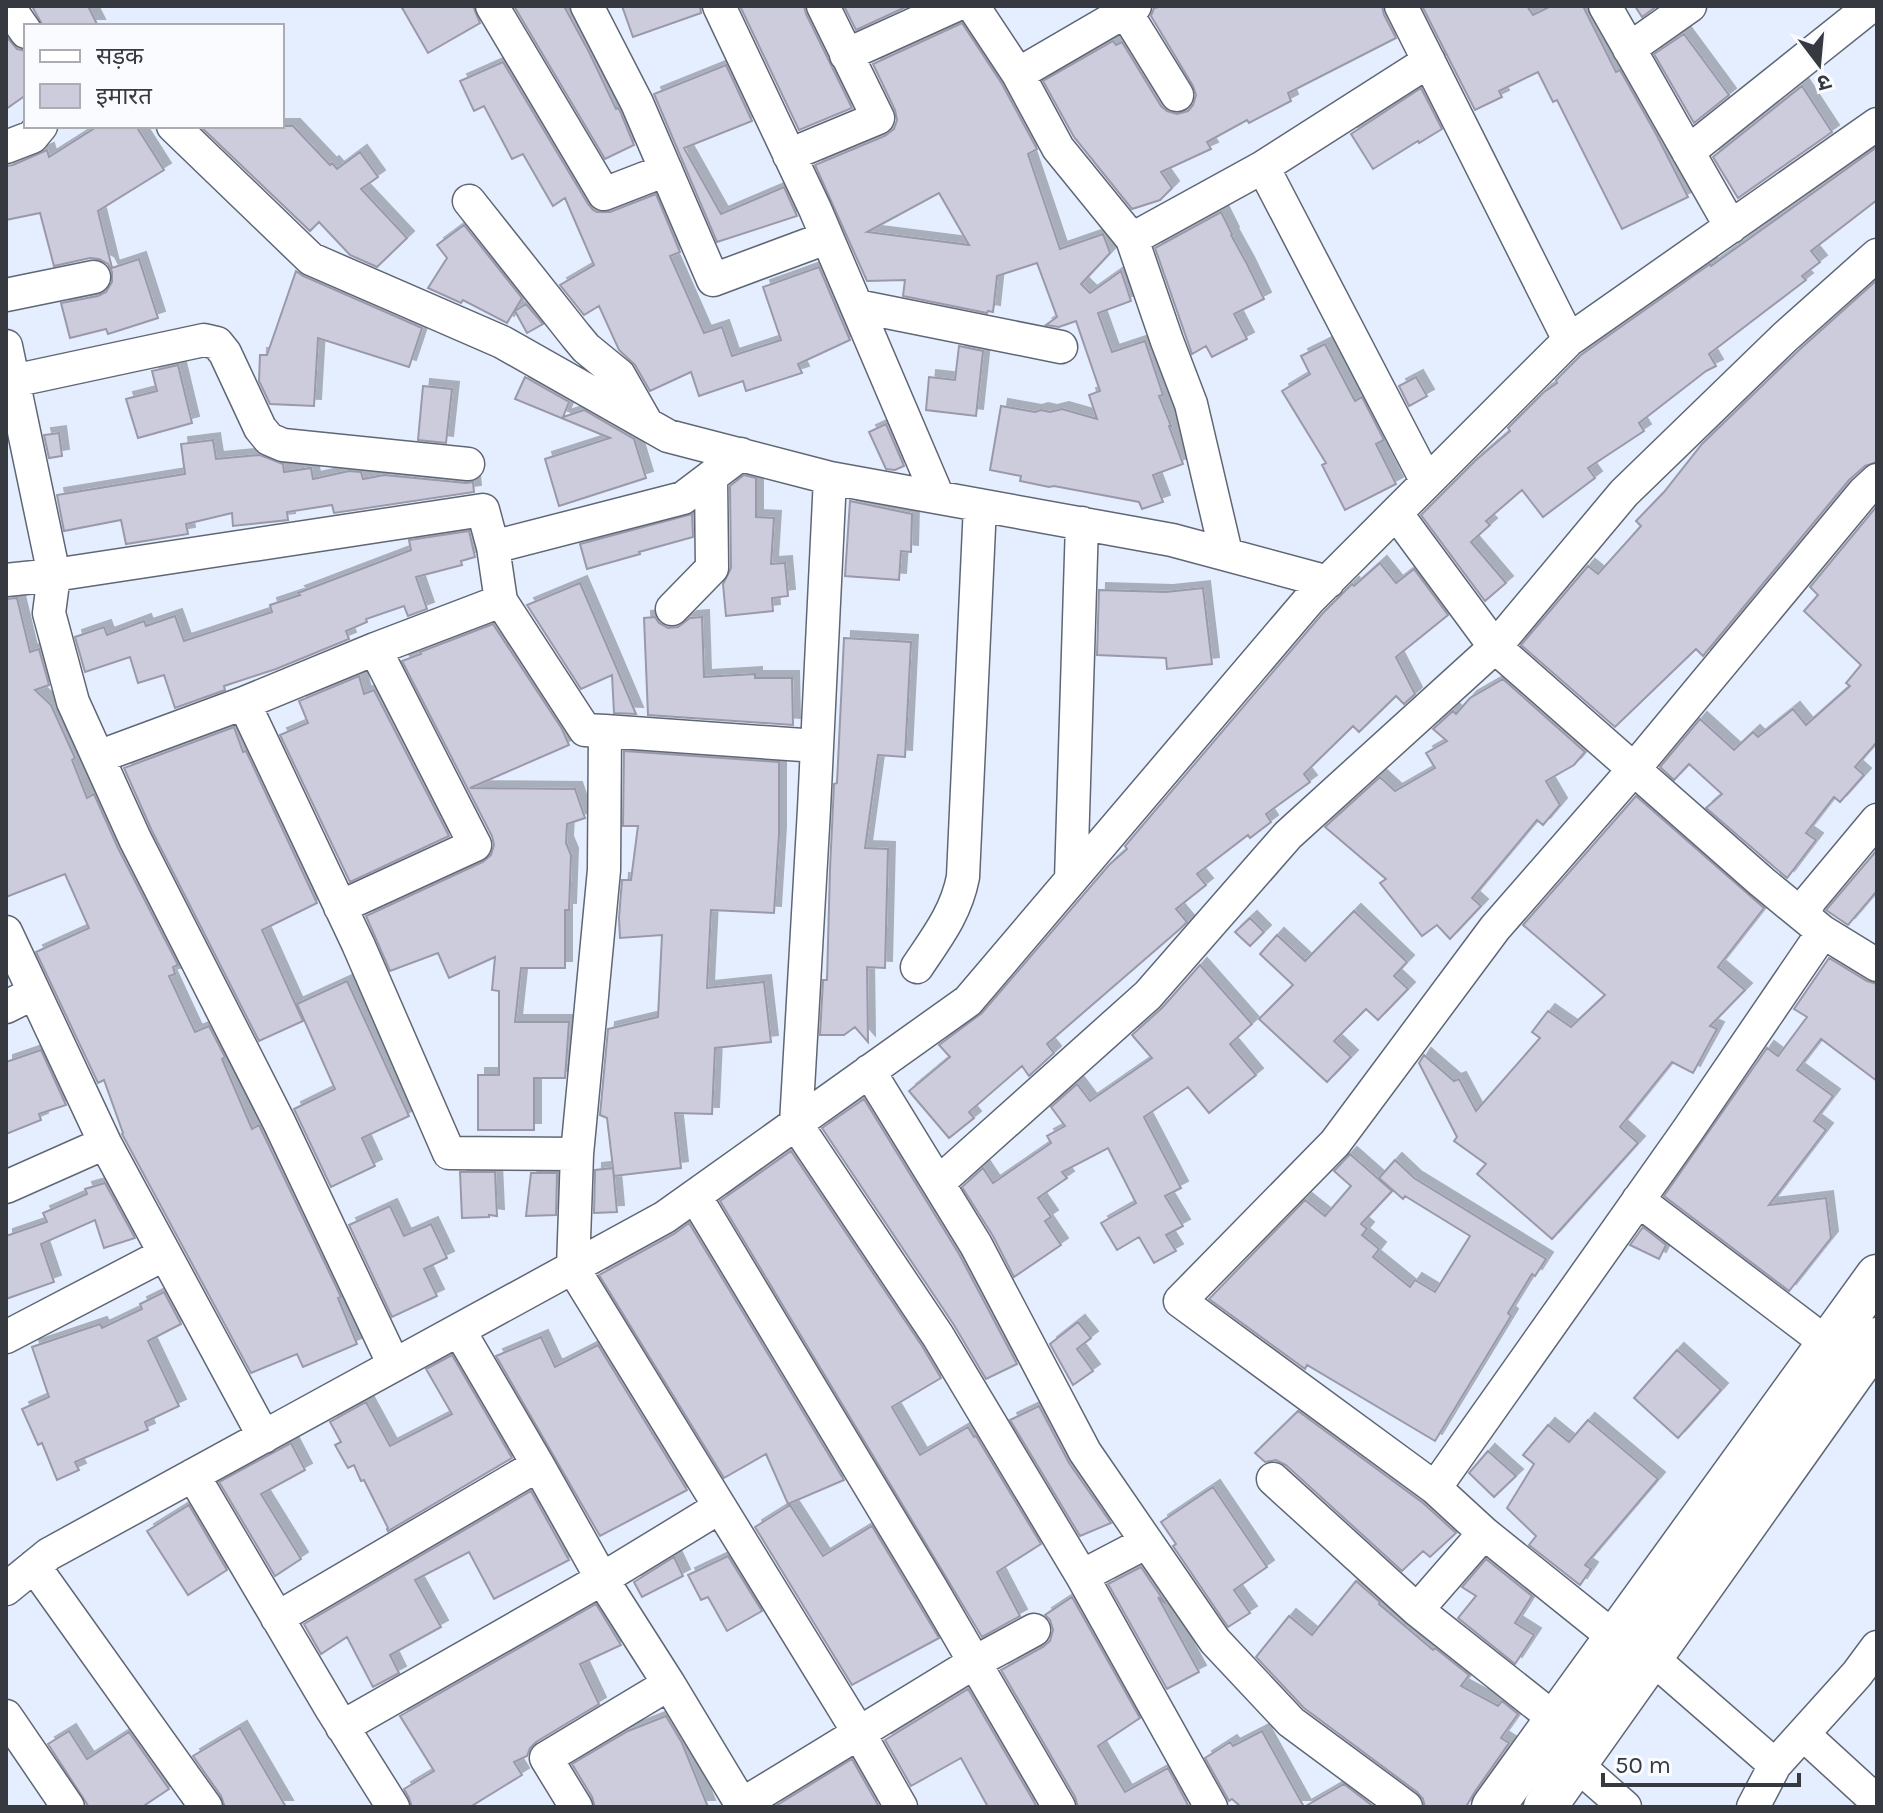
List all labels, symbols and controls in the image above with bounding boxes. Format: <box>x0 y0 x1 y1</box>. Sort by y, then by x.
legend <box>24 24 284 128</box>
north arrow <box>1779 24 1859 104</box>
text: सड़क <box>96 42 144 70</box>
text: उ <box>1813 68 1834 97</box>
text: इमारत <box>96 82 153 110</box>
scale bar <box>1603 1737 1799 1787</box>
text: 50 m <box>1615 1751 1671 1779</box>

